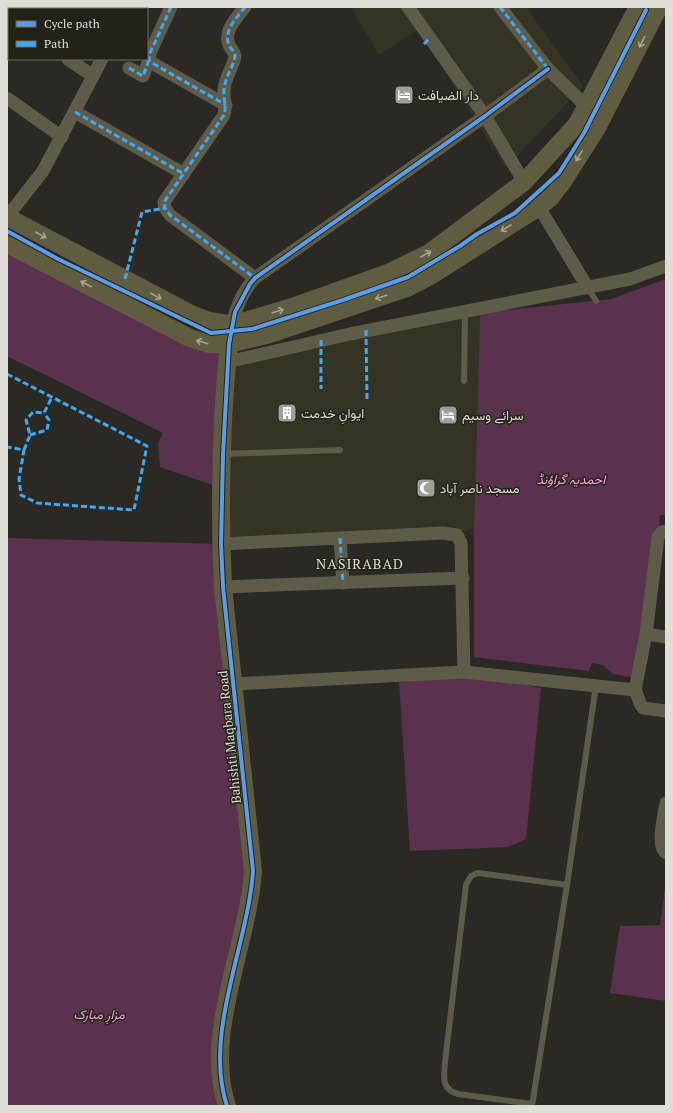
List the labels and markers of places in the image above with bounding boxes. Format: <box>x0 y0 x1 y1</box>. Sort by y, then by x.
hotel icon: دار الضیافت <box>393 84 415 106</box>
place label: دار الضیافت <box>418 86 479 104</box>
building icon: ایوانِ خدمت <box>276 402 298 424</box>
place label: ایوانِ خدمت <box>301 404 364 425</box>
hotel icon: سرائے وسیم <box>437 404 459 426</box>
place label: سرائے وسیم <box>462 406 524 424</box>
mosque icon: مسجد ناصر آباد <box>415 477 437 499</box>
place label: مسجد ناصر آباد <box>440 479 520 497</box>

